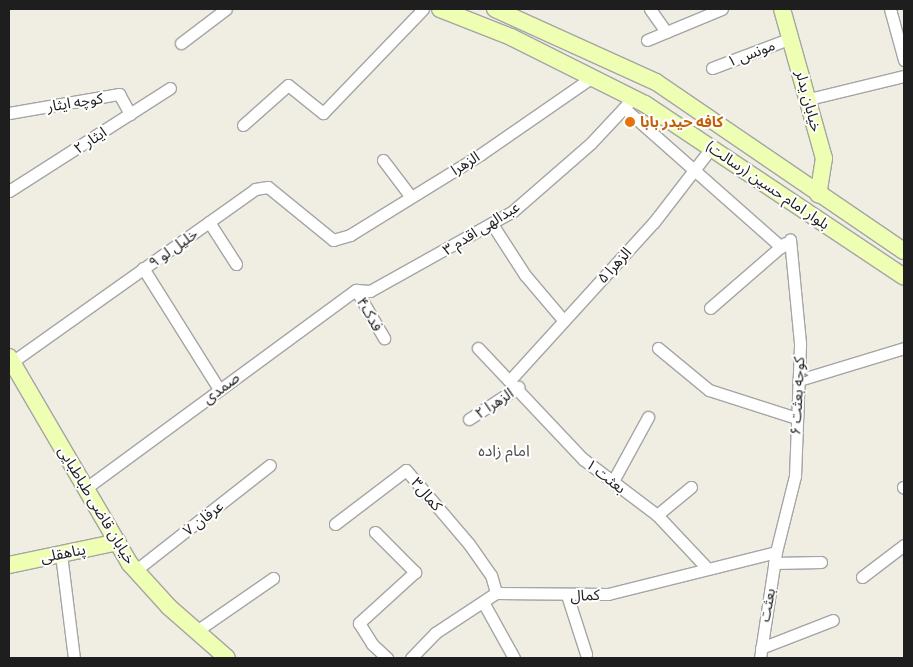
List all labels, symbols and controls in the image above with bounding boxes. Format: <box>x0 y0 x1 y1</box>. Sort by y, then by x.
street label: مونس ۱ <box>724 36 778 70</box>
street label: خیابان یدلر <box>792 68 826 134</box>
street label: کوچه ایثار <box>46 89 104 115</box>
place label: کافه حیدر بابا <box>640 113 723 131</box>
marker: کافه حیدر بابا <box>624 116 636 128</box>
street label: ایثار ۲ <box>70 123 110 157</box>
street label: بلوار امام حسین (رسالت) <box>703 137 833 233</box>
street label: الزهرا <box>447 147 483 179</box>
street label: عبدالهی اقدم ۳ <box>439 197 523 259</box>
street label: خلیل لو ۹ <box>145 225 201 271</box>
street label: الزهرا ۵ <box>593 243 635 287</box>
street label: فدک۴ <box>353 294 387 334</box>
street label: کوچه بعثت ۶ <box>786 356 808 436</box>
street label: صمدی <box>199 368 243 408</box>
street label: الزهرا ۲ <box>471 384 517 422</box>
district label: امام زاده <box>478 440 530 460</box>
street label: خیابان قاضی طباطبایی <box>55 443 139 567</box>
street label: بعثت ۱ <box>582 455 630 497</box>
street label: کمال۳ <box>408 474 446 514</box>
street label: عرفان ۷ <box>179 497 227 539</box>
street label: پناهقلی <box>39 540 87 566</box>
street label: کمال <box>570 585 600 605</box>
street label: بعثت <box>755 587 779 623</box>

